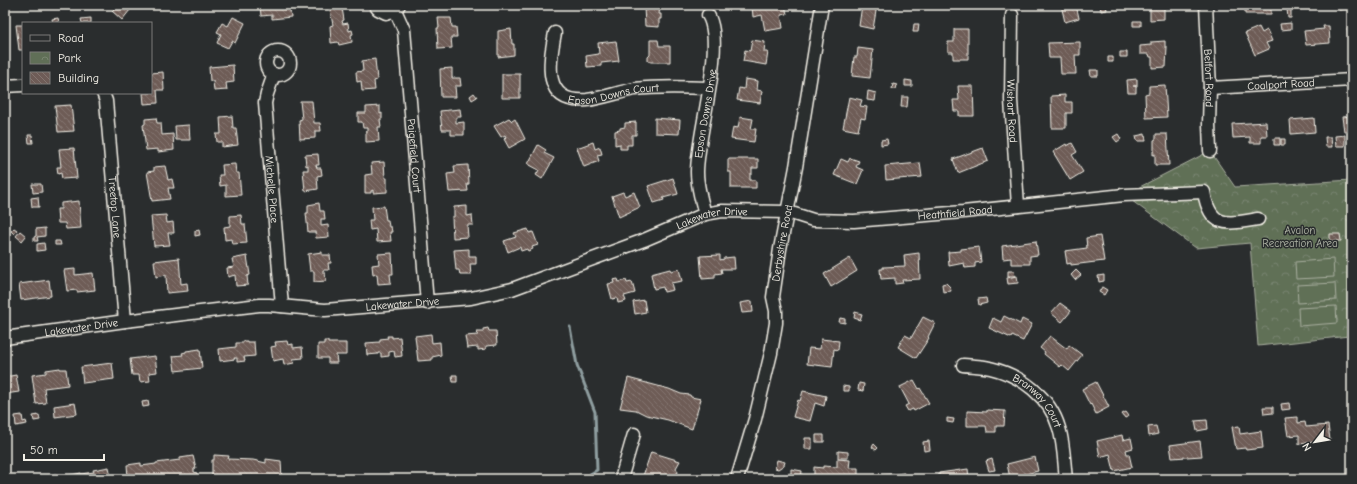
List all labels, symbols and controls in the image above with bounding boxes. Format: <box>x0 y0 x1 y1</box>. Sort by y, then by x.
legend <box>22 22 152 94</box>
text: Road <box>58 31 84 45</box>
street label: Belfort Road <box>1201 48 1216 107</box>
text: Park <box>58 51 81 65</box>
street label: Epson Downs Drive <box>692 68 719 159</box>
text: Building <box>58 71 99 85</box>
street label: Coalport Road <box>1247 76 1315 93</box>
street label: Wishart Road <box>1004 79 1020 143</box>
street label: Epson Downs Court <box>567 81 660 107</box>
street label: Paigefield Court <box>405 118 424 194</box>
street label: Michelle Place <box>262 155 281 224</box>
street label: Treetop Lane <box>106 176 124 239</box>
street label: Derbyshire Road <box>769 203 796 282</box>
street label: Heathfield Road <box>917 203 993 223</box>
street label: Lakewater Drive <box>674 205 748 233</box>
park label: Avalon Recreation Area <box>1262 224 1338 250</box>
street label: Lakewater Drive <box>365 295 440 314</box>
street label: Lakewater Drive <box>44 316 119 339</box>
street label: Branway Court <box>1010 371 1065 430</box>
north arrow <box>1295 422 1335 462</box>
scale bar <box>24 436 104 462</box>
text: N <box>1299 440 1314 453</box>
text: 50 m <box>30 443 58 457</box>

